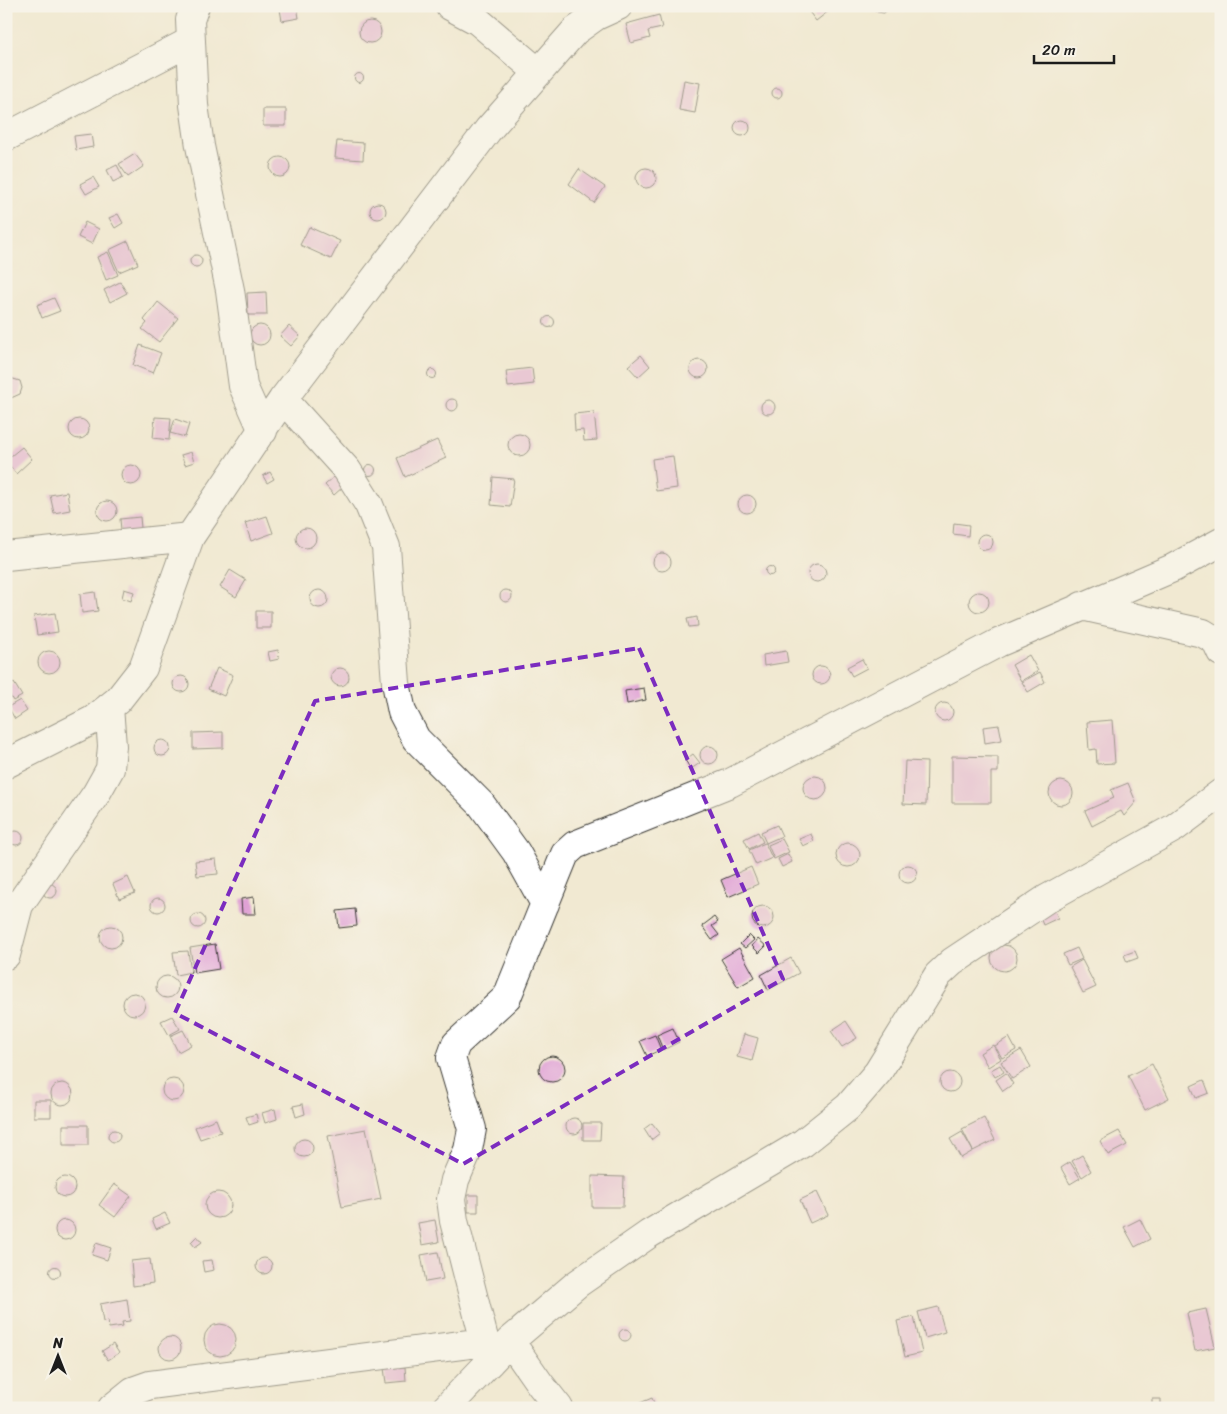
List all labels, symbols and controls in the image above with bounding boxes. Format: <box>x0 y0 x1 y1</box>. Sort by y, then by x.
scale bar <box>1034 32 1114 64</box>
text: 20 m <box>1042 37 1076 63</box>
text: N <box>52 1331 63 1356</box>
north arrow <box>32 1332 82 1382</box>

